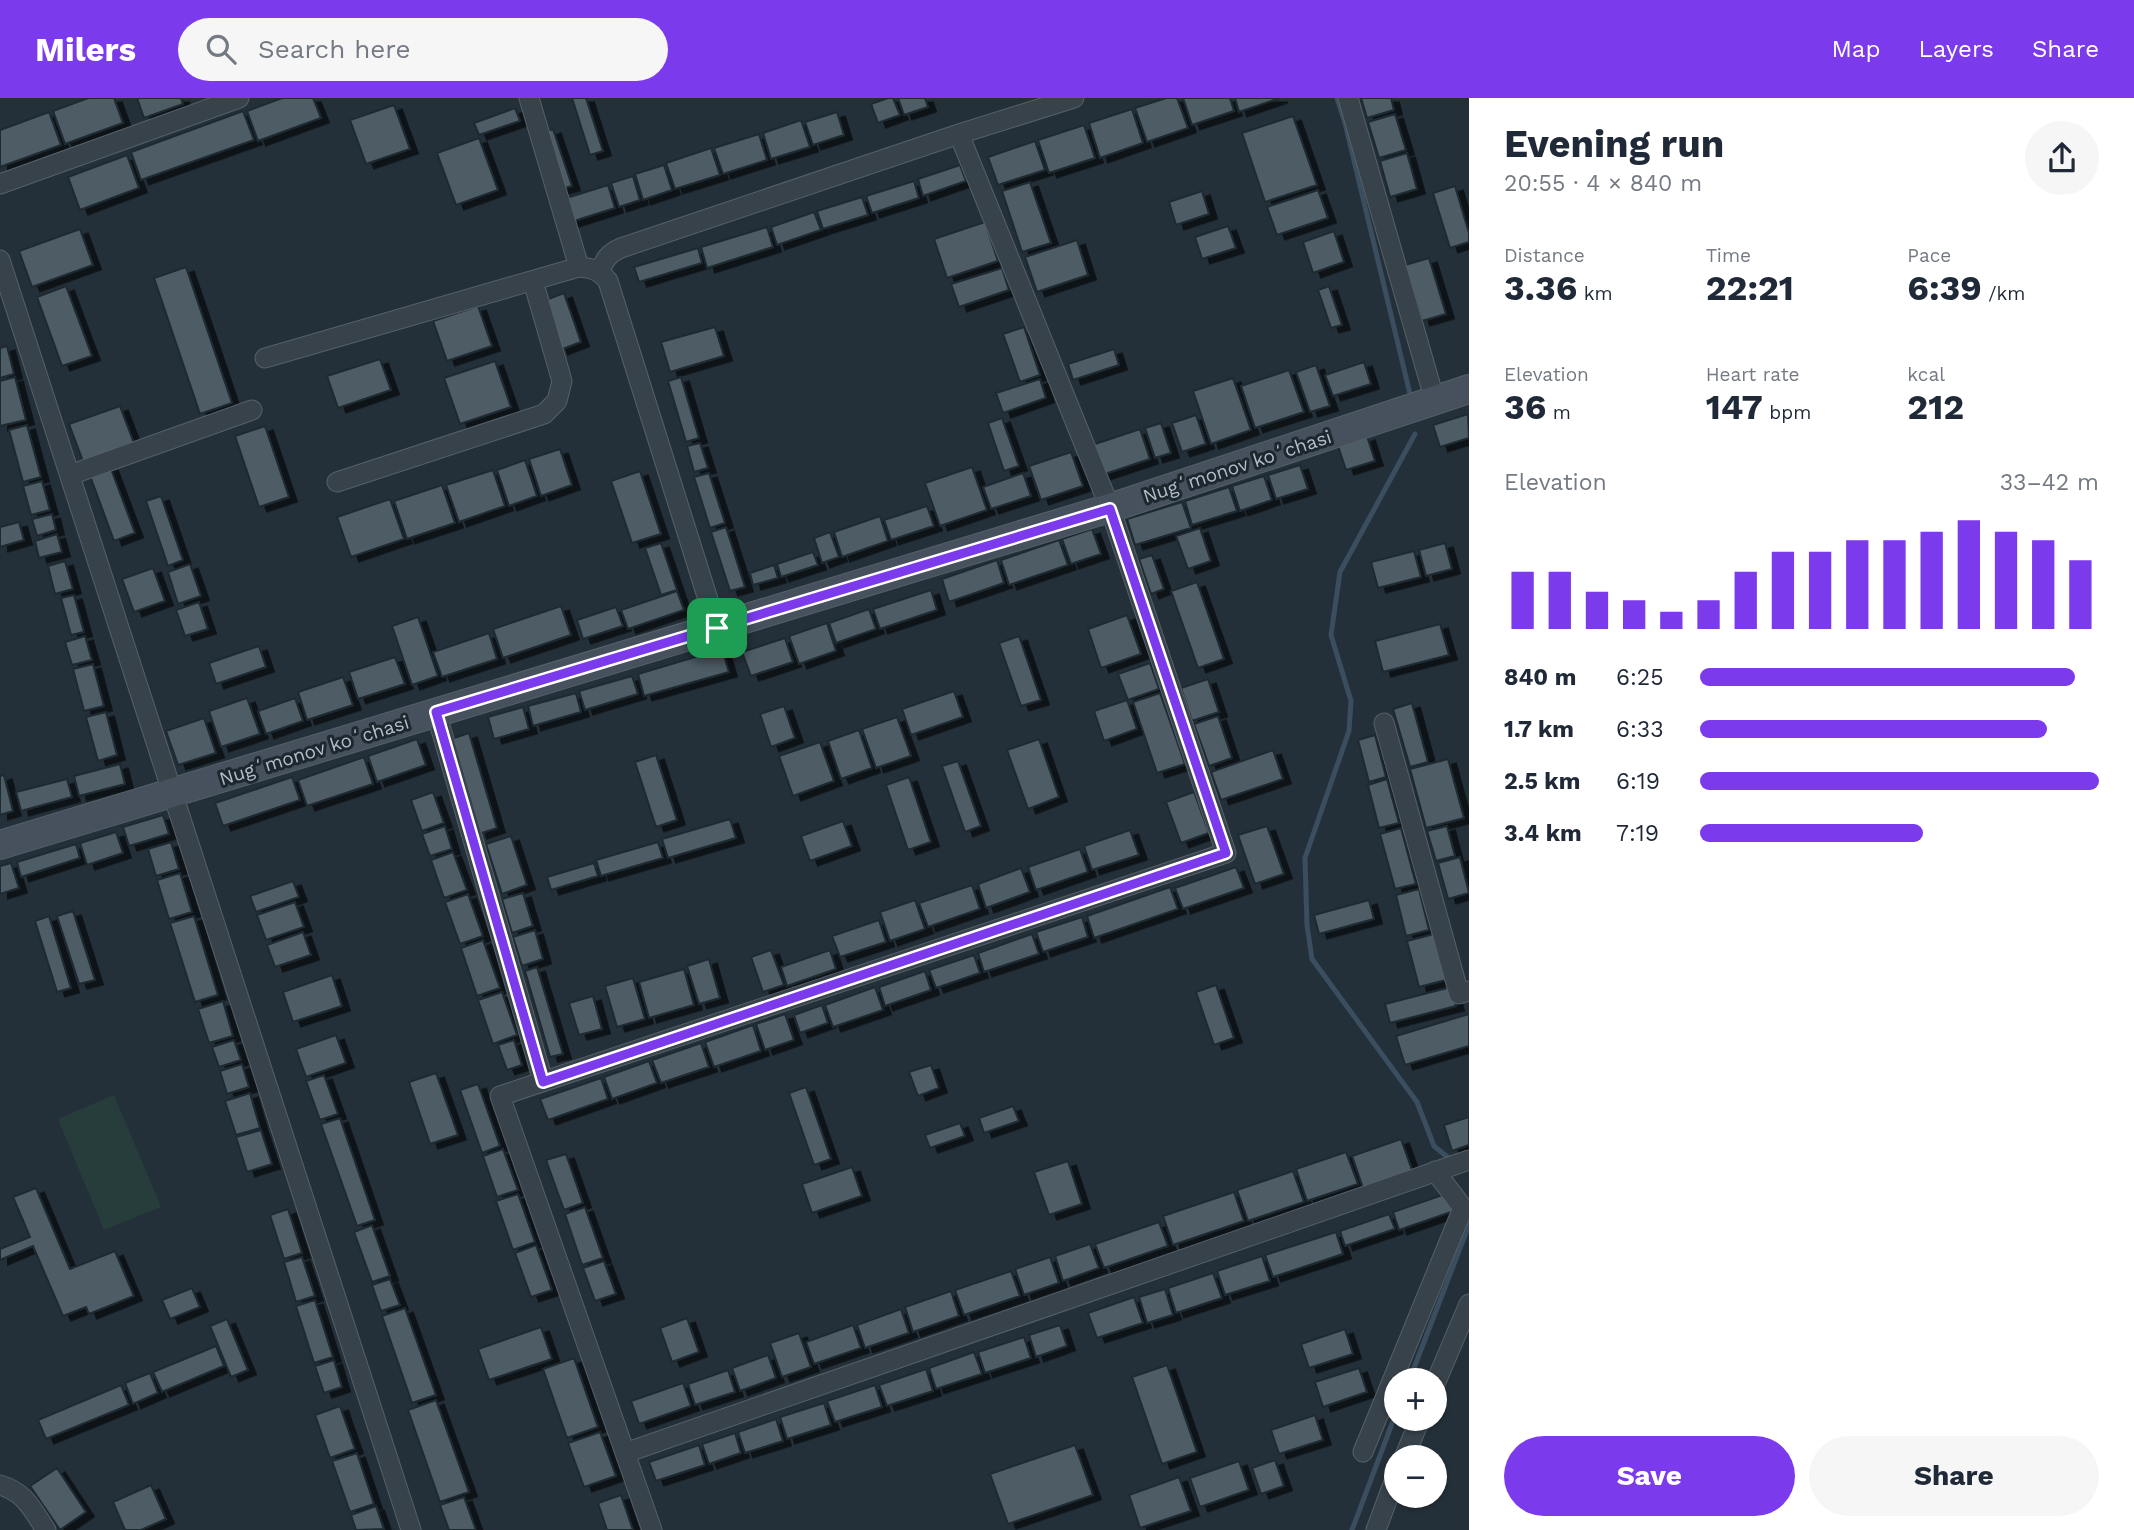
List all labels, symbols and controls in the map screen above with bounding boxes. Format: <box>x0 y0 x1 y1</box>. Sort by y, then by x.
search box <box>178 18 668 81</box>
text: Milers <box>35 30 136 69</box>
icon: search <box>202 30 240 68</box>
text: Search here <box>258 34 410 64</box>
text: Map <box>1832 35 1880 63</box>
text: Layers <box>1918 35 1994 63</box>
text: Share <box>2032 35 2099 63</box>
button: share <box>2025 121 2099 195</box>
text: Evening run <box>1504 122 1724 166</box>
text: 20:55 · 4 × 840 m <box>1504 170 1702 197</box>
text: Distance <box>1504 244 1585 267</box>
text: Time <box>1706 244 1751 267</box>
text: Pace <box>1907 244 1951 267</box>
text: 3.36 <box>1504 267 1577 309</box>
text: 22:21 <box>1706 267 1794 309</box>
text: 6:39 <box>1907 267 1982 309</box>
text: km <box>1577 282 1613 305</box>
text: /km <box>1982 282 2025 305</box>
text: Elevation <box>1504 363 1589 386</box>
text: Heart rate <box>1706 363 1800 386</box>
text: kcal <box>1907 363 1945 386</box>
text: 36 <box>1504 386 1546 428</box>
text: 147 <box>1706 386 1763 428</box>
text: 212 <box>1907 386 1964 428</box>
text: m <box>1546 401 1571 424</box>
text: bpm <box>1763 401 1811 424</box>
street label: Nugʻmonov koʻchasi <box>1140 425 1334 508</box>
text: Elevation <box>1504 469 1607 496</box>
text: 33–42 m <box>2000 469 2099 496</box>
pin <box>687 598 747 658</box>
icon: arrive <box>698 609 736 647</box>
text: 840 m <box>1504 664 1576 691</box>
text: 6:25 <box>1616 664 1664 691</box>
street label: Nugʻmonov koʻchasi <box>217 711 412 790</box>
text: 1.7 km <box>1504 716 1574 743</box>
text: 6:33 <box>1616 716 1664 743</box>
text: 2.5 km <box>1504 768 1580 795</box>
text: 6:19 <box>1616 768 1660 795</box>
text: 3.4 km <box>1504 820 1582 847</box>
text: 7:19 <box>1616 820 1659 847</box>
map controls <box>1384 1368 1447 1508</box>
button: + <box>1384 1368 1447 1431</box>
button: Save <box>1504 1436 1795 1516</box>
button: Share <box>1809 1436 2099 1516</box>
button: − <box>1384 1445 1447 1508</box>

